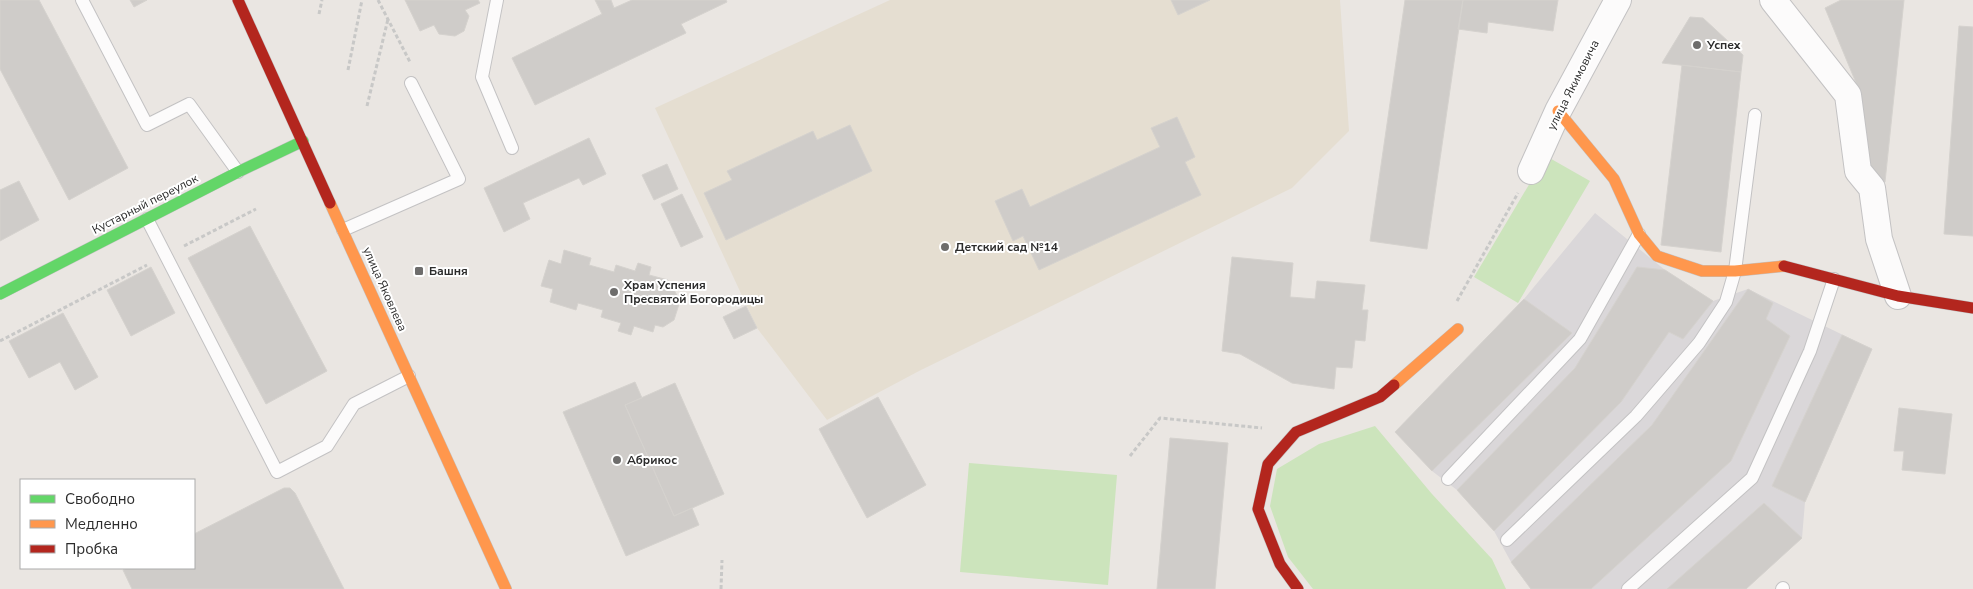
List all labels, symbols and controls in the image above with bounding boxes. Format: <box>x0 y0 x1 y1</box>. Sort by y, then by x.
street label: улица Якимовича <box>1543 37 1603 133</box>
place label: Успех <box>1706 37 1741 53</box>
marker: Успех <box>1691 39 1703 51</box>
street label: Кустарный переулок <box>89 170 201 238</box>
place label: Детский сад №14 <box>955 239 1058 255</box>
marker: Детский сад №14 <box>939 241 951 253</box>
street label: улица Яковлева <box>359 244 411 334</box>
place label: Башня <box>429 263 468 279</box>
marker: Башня <box>413 265 425 277</box>
place label: Храм Успения Пресвятой Богородицы <box>623 277 763 307</box>
marker: Храм Успения Пресвятой Богородицы <box>608 286 620 298</box>
place label: Абрикос <box>627 452 677 468</box>
marker: Абрикос <box>611 454 623 466</box>
legend <box>20 479 195 569</box>
text: Свободно <box>65 489 135 509</box>
text: Медленно <box>65 514 138 534</box>
text: Пробка <box>65 539 118 559</box>

